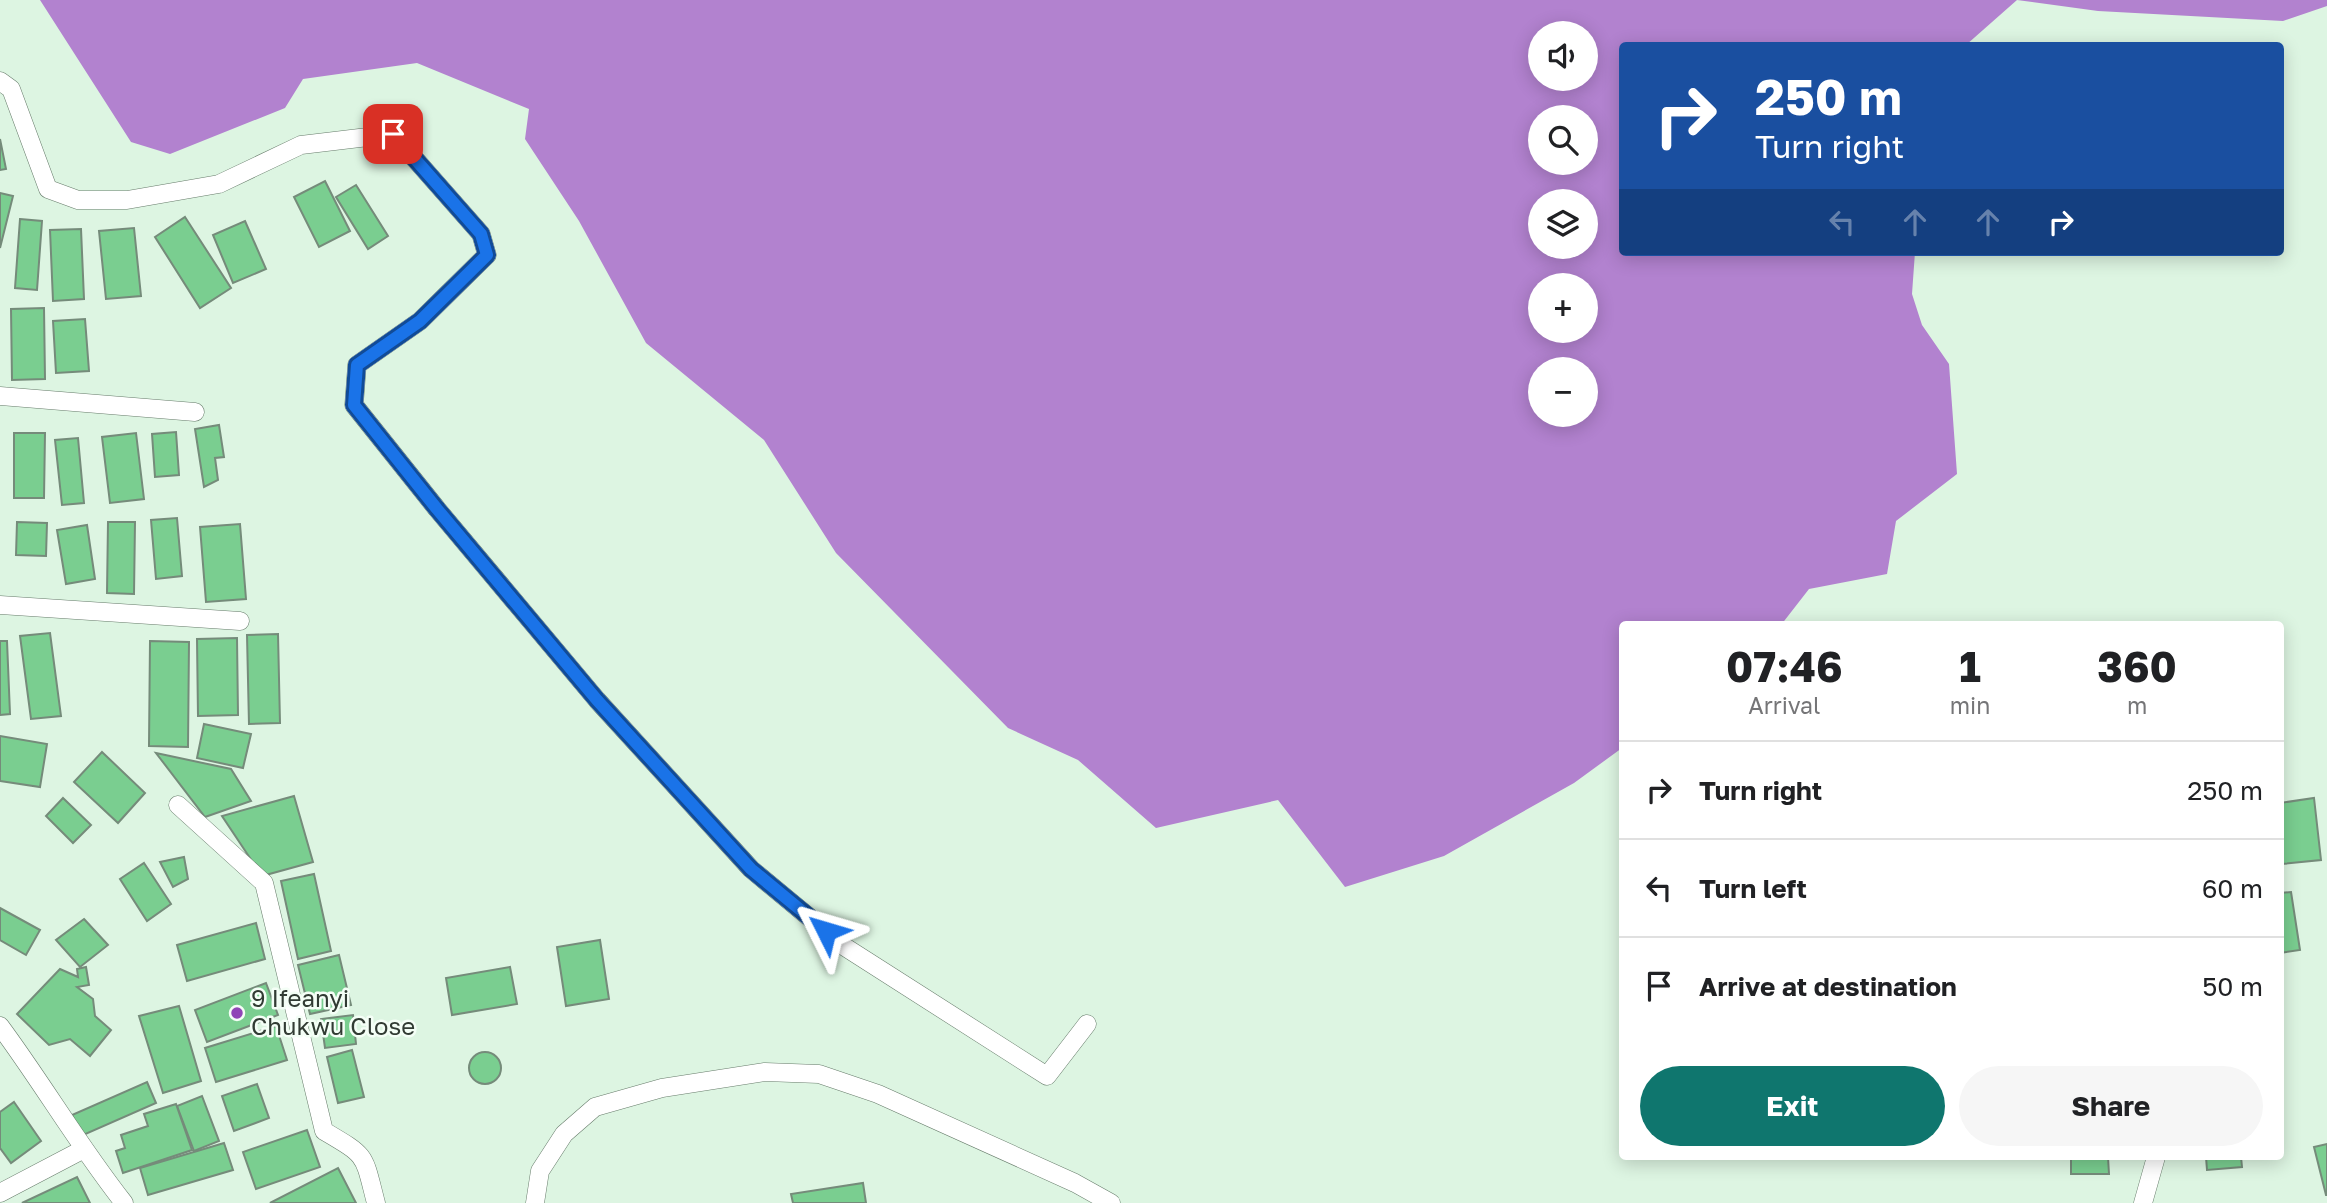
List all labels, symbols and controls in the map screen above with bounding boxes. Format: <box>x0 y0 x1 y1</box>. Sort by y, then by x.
map controls <box>1528 21 1598 427</box>
button: sound <box>1528 21 1598 91</box>
text: 250 m <box>1755 67 1902 126</box>
icon: right <box>1640 70 1731 161</box>
pin <box>363 104 423 164</box>
button: search <box>1528 105 1598 175</box>
icon: arrive <box>374 115 412 153</box>
text: Turn right <box>1755 127 1904 165</box>
button: layers <box>1528 189 1598 259</box>
icon: left <box>1823 203 1861 241</box>
icon: ahead <box>1896 203 1934 241</box>
icon: ahead <box>1969 203 2007 241</box>
icon: right <box>2042 203 2080 241</box>
button: + <box>1528 273 1598 343</box>
button: − <box>1528 357 1598 427</box>
text: 07:46 <box>1726 641 1843 691</box>
text: 1 <box>1959 641 1981 691</box>
text: 360 <box>2097 641 2177 691</box>
text: Arrival <box>1748 691 1820 719</box>
text: min <box>1950 691 1990 719</box>
text: m <box>2127 691 2147 719</box>
icon: right <box>1640 771 1678 809</box>
text: Turn right <box>1699 775 1822 806</box>
text: 250 m <box>2187 775 2263 806</box>
icon: left <box>1640 869 1678 907</box>
text: Turn left <box>1699 873 1807 904</box>
text: 60 m <box>2202 873 2263 904</box>
position arrow <box>789 894 863 968</box>
icon: arrive <box>1640 967 1678 1005</box>
text: Arrive at destination <box>1699 971 1957 1002</box>
text: 50 m <box>2202 971 2263 1002</box>
place label: 9 Ifeanyi Chukwu Close <box>251 983 415 1040</box>
marker: 9 Ifeanyi Chukwu Close <box>229 1005 245 1021</box>
button: Exit <box>1640 1066 1945 1146</box>
button: Share <box>1959 1066 2263 1146</box>

